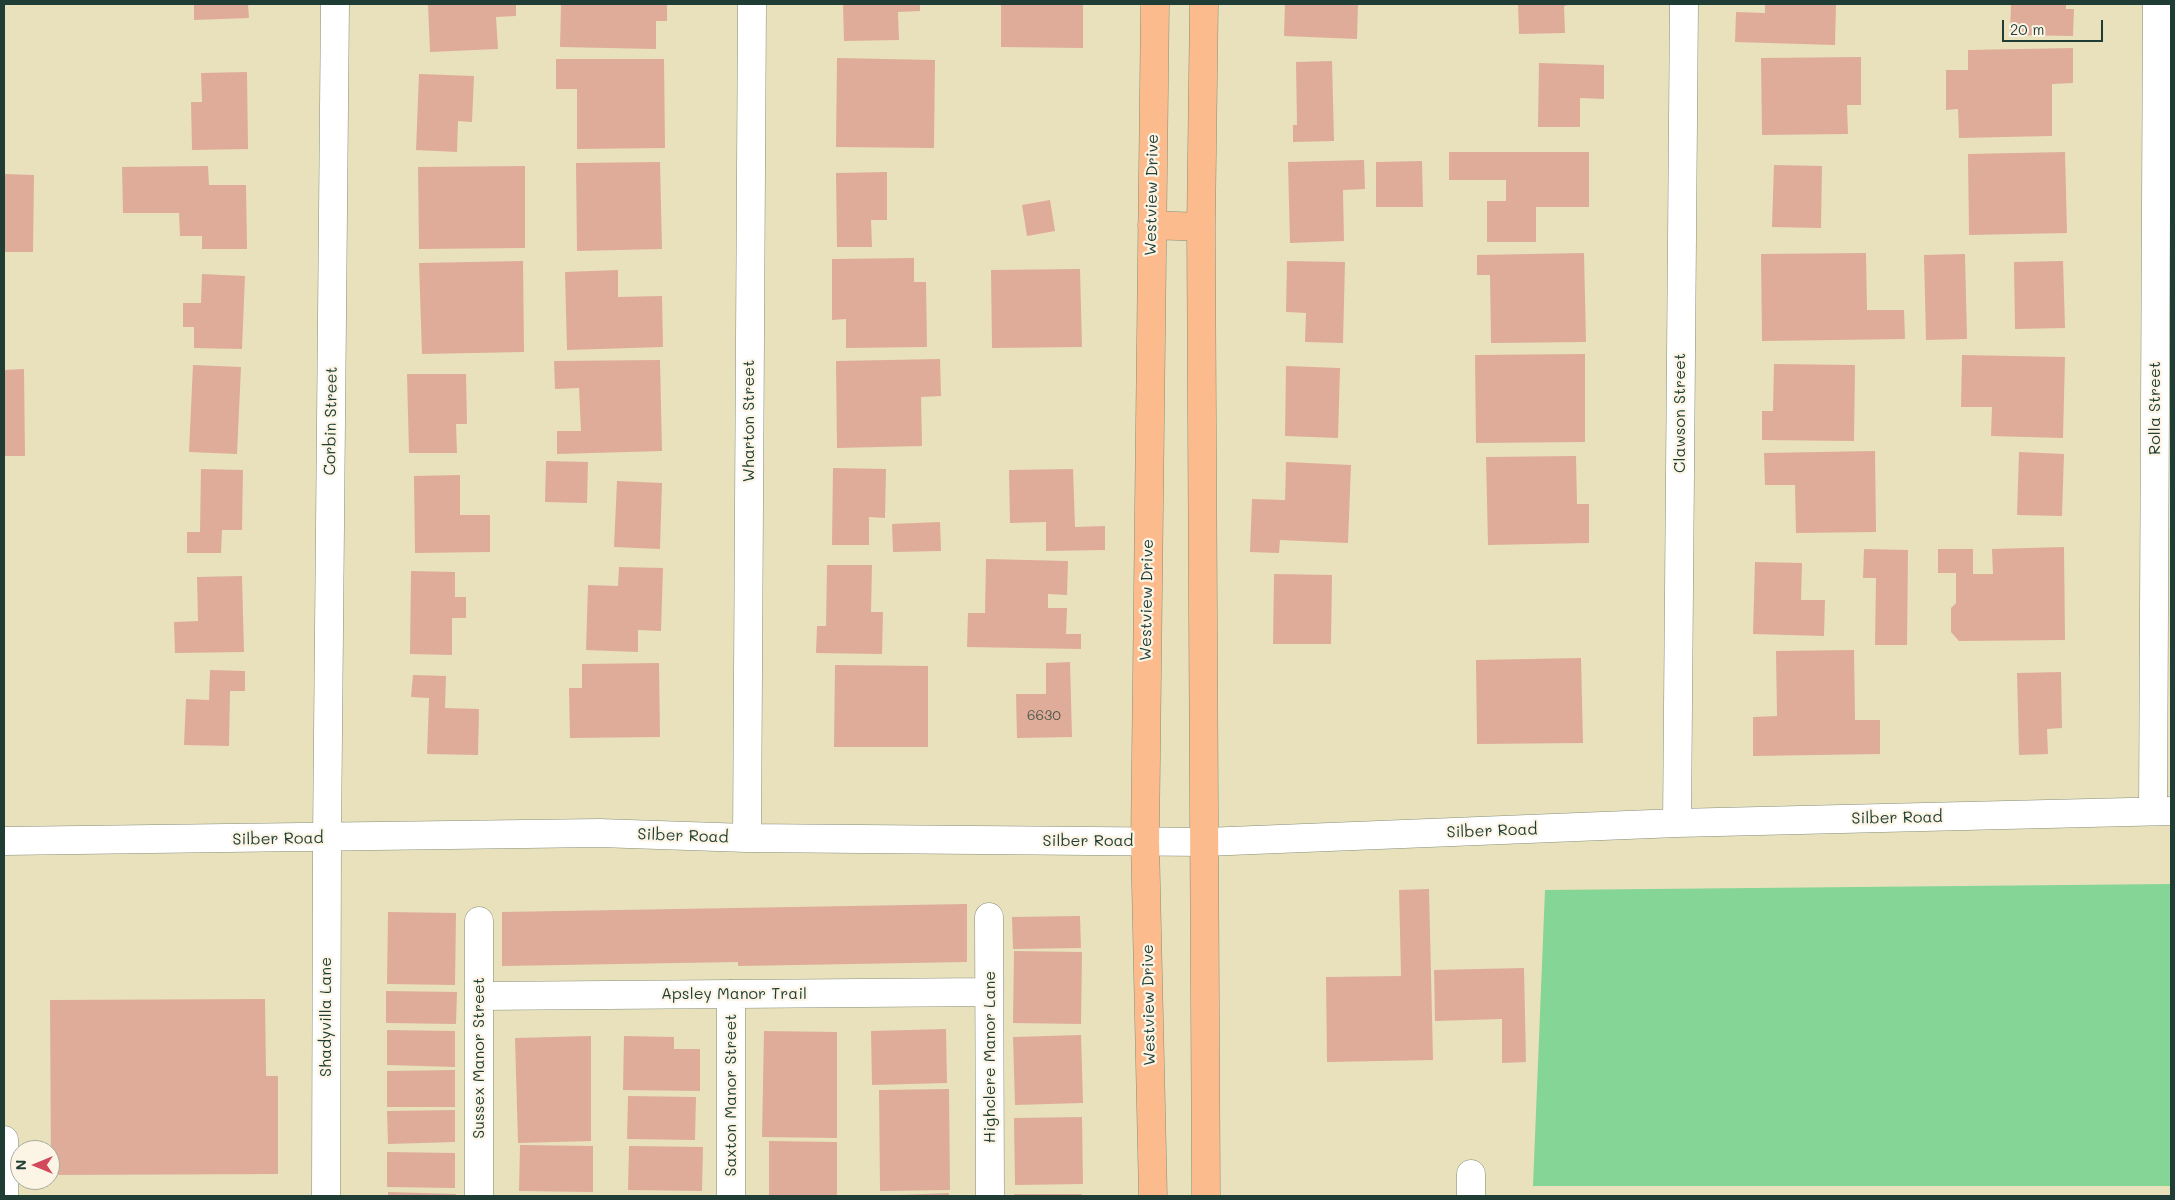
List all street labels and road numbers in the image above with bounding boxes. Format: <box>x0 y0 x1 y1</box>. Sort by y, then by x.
street label: Westview Drive <box>1141 134 1163 256</box>
street label: Clawson Street <box>1670 353 1690 473</box>
street label: Wharton Street <box>739 360 759 482</box>
street label: Rolla Street <box>2145 361 2165 455</box>
street label: Corbin Street <box>320 366 342 476</box>
street label: Westview Drive <box>1136 539 1158 661</box>
street label: Silber Road <box>1851 808 1943 828</box>
street label: Silber Road <box>1446 820 1538 842</box>
street label: Silber Road <box>637 825 729 847</box>
street label: Silber Road <box>232 829 324 849</box>
street label: Silber Road <box>1042 831 1134 851</box>
street label: Westview Drive <box>1138 944 1160 1066</box>
street label: Shadyvilla Lane <box>316 957 336 1077</box>
street label: Highclere Manor Lane <box>980 971 1000 1143</box>
street label: Sussex Manor Street <box>469 977 489 1139</box>
street label: Apsley Manor Trail <box>661 984 807 1004</box>
street label: Saxton Manor Street <box>721 1014 741 1176</box>

